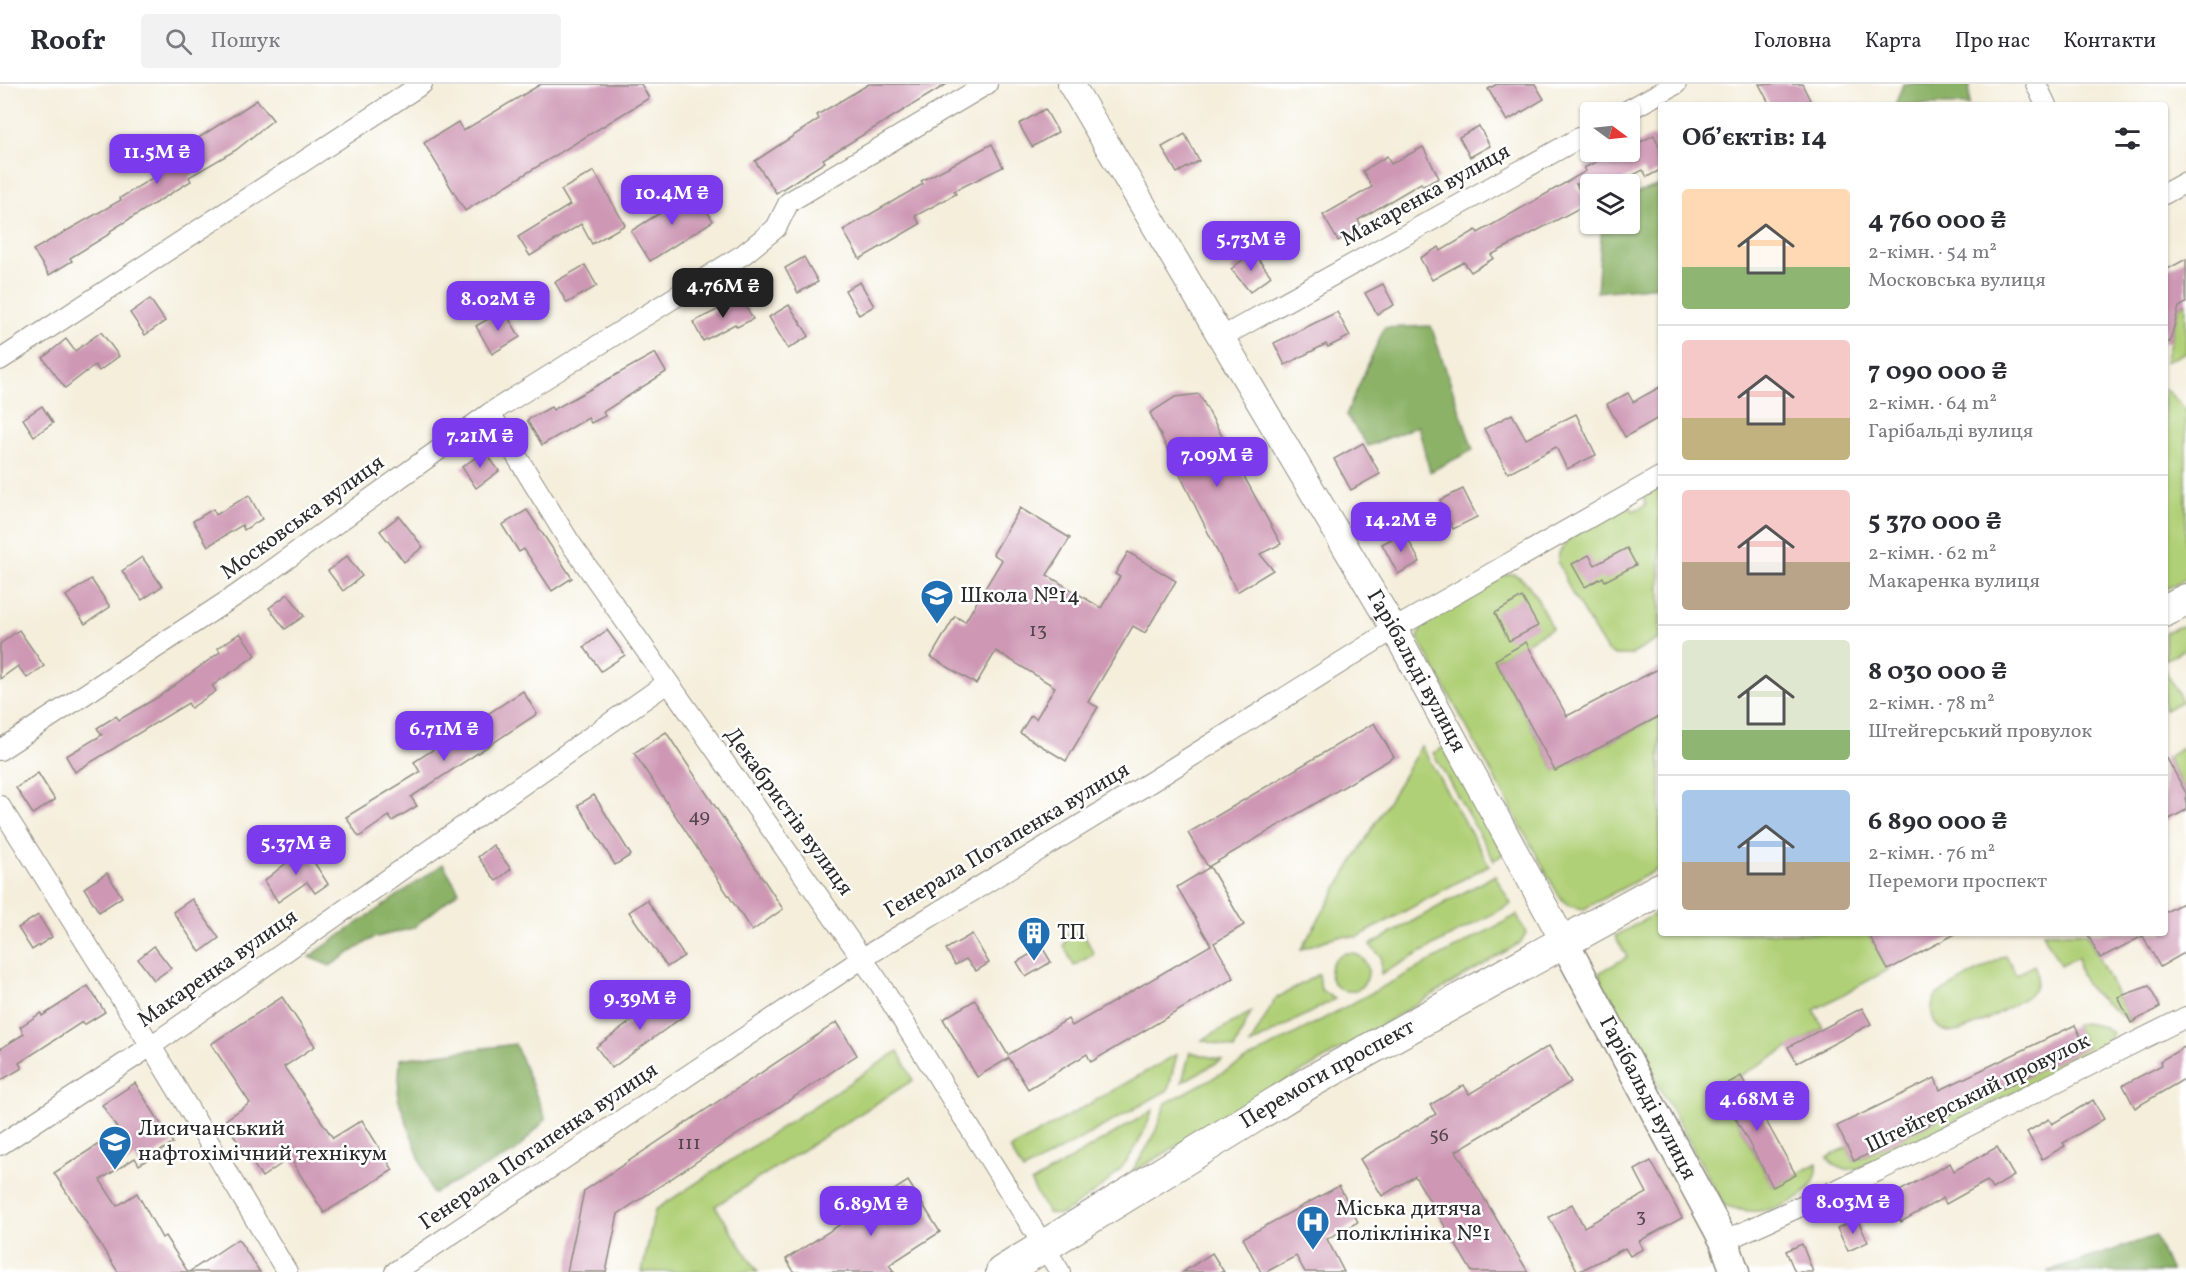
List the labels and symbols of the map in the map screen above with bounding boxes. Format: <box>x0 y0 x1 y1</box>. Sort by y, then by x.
north arrow <box>1580 102 1640 162</box>
pin: 11.5M ₴ <box>102 134 212 185</box>
street label: Макаренка вулиця <box>1336 137 1516 255</box>
pin: 10.4M ₴ <box>617 175 727 226</box>
pin: 5.73M ₴ <box>1196 221 1306 272</box>
pin: 4.76M ₴ <box>668 268 778 319</box>
pin: 8.02M ₴ <box>443 281 553 332</box>
pin: 7.21M ₴ <box>425 418 535 469</box>
pin: 7.09M ₴ <box>1162 437 1272 488</box>
street label: Московська вулиця <box>215 448 391 588</box>
pin: 14.2M ₴ <box>1346 502 1456 553</box>
school or university icon: Школа №14 <box>919 578 955 625</box>
place label: Школа №14 <box>960 581 1080 612</box>
street label: Гарібальді вулиця <box>1359 584 1474 758</box>
house number: 13 <box>1029 617 1047 645</box>
pin: 6.71M ₴ <box>389 711 499 762</box>
street label: Декабристів вулиця <box>716 721 860 903</box>
street label: Генерала Потапенка вулиця <box>878 755 1136 927</box>
house number: 49 <box>688 803 710 831</box>
pin: 5.37M ₴ <box>241 825 351 876</box>
street label: Макаренка вулиця <box>132 902 304 1036</box>
building icon: ТП <box>1016 915 1052 962</box>
place label: ТП <box>1057 918 1086 949</box>
pin: 9.39M ₴ <box>585 980 695 1031</box>
street label: Гарібальді вулиця <box>1591 1011 1704 1186</box>
street label: Перемоги проспект <box>1234 1012 1420 1137</box>
street label: Штейгерський провулок <box>1860 1026 2096 1162</box>
street label: Генерала Потапенка вулиця <box>414 1055 664 1239</box>
pin: 4.68M ₴ <box>1702 1081 1812 1132</box>
place label: Лисичанський нафтохімічний технікум <box>138 1114 387 1170</box>
house number: 56 <box>1429 1122 1449 1150</box>
school or university icon: Лисичанський нафтохімічний технікум <box>97 1124 133 1171</box>
house number: 111 <box>677 1130 701 1158</box>
pin: 8.03M ₴ <box>1798 1184 1908 1235</box>
pin: 6.89M ₴ <box>816 1186 926 1237</box>
place label: Міська дитяча поліклініка №1 <box>1336 1194 1491 1250</box>
house number: 3 <box>1636 1203 1646 1231</box>
hospital icon: Міська дитяча поліклініка №1 <box>1295 1204 1331 1251</box>

